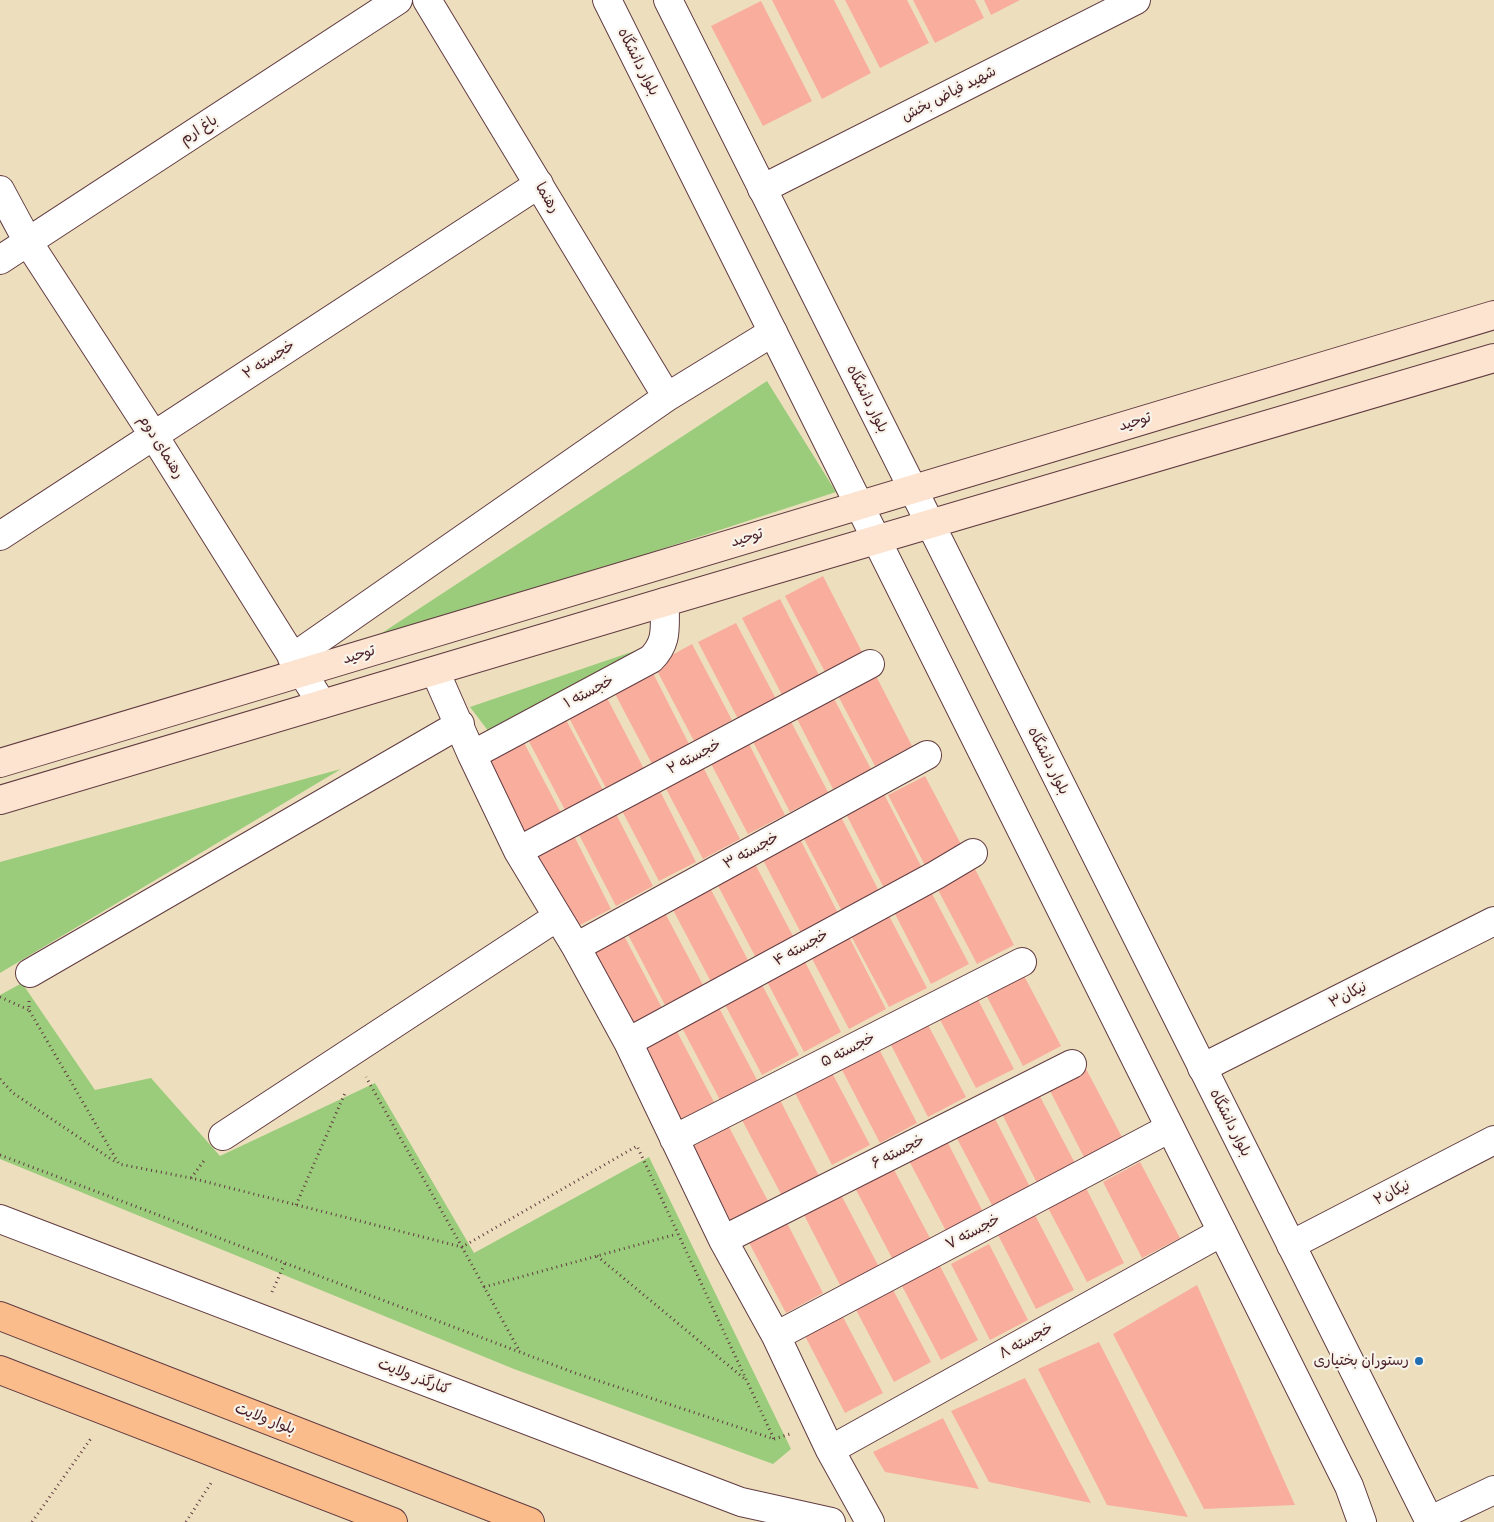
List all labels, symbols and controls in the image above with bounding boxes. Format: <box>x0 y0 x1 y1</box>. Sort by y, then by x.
street label: بلوار دانشگاه <box>613 25 663 99</box>
street label: شهید فیاض بخش <box>899 62 999 126</box>
street label: باغ ارم <box>177 111 221 149</box>
street label: رهنما <box>531 179 563 217</box>
street label: خجسته ۲ <box>240 337 298 383</box>
street label: بلوار دانشگاه <box>842 362 892 436</box>
street label: توحید <box>1116 409 1154 435</box>
street label: رهنمای دوم <box>134 412 188 482</box>
street label: توحید <box>728 525 766 551</box>
street label: توحید <box>340 642 378 668</box>
street label: خجسته ۱ <box>561 671 617 713</box>
street label: بلوار دانشگاه <box>1023 724 1073 798</box>
street label: خجسته ۲ <box>664 735 724 779</box>
street label: خجسته ۳ <box>720 828 782 874</box>
street label: خجسته ۴ <box>771 926 831 970</box>
street label: نیکان۳ <box>1326 978 1370 1012</box>
street label: خجسته ۵ <box>818 1029 878 1071</box>
street label: بلوار دانشگاه <box>1205 1086 1255 1160</box>
street label: خجسته ۶ <box>868 1131 928 1173</box>
street label: نیکان۲ <box>1371 1176 1413 1210</box>
street label: خجسته ۷ <box>943 1210 1003 1254</box>
street label: خجسته ۸ <box>996 1319 1056 1363</box>
place label: رستوران بختیاری <box>1314 1352 1409 1370</box>
street label: کنارگذر ولایت <box>375 1355 453 1399</box>
marker: رستوران بختیاری <box>1413 1355 1425 1367</box>
street label: بلوار ولایت <box>232 1399 298 1439</box>

